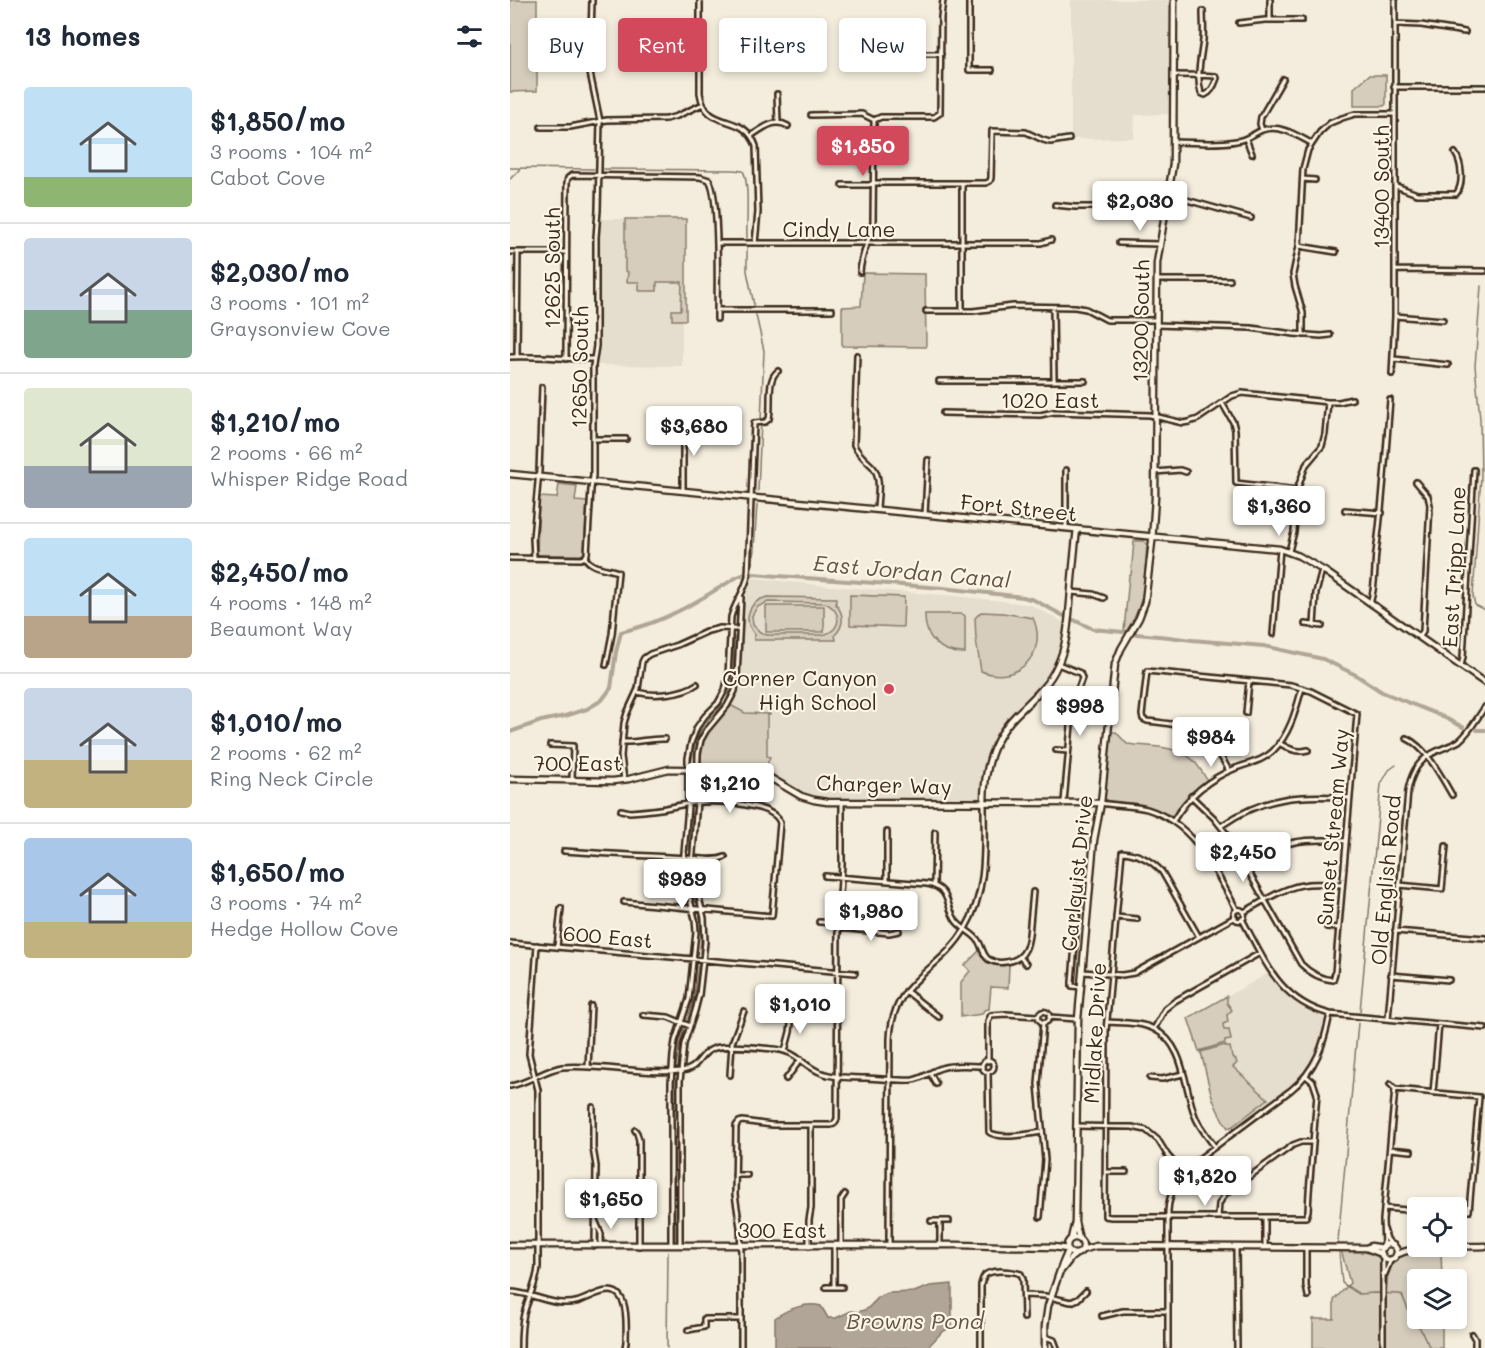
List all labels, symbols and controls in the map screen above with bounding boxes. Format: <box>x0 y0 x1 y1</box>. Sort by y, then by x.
chip: Buy <box>528 18 606 72</box>
chip: Rent <box>618 18 707 72</box>
chip: Filters <box>719 18 827 72</box>
chip: New <box>839 18 926 72</box>
text: 13 homes <box>24 19 141 53</box>
icon: filters <box>453 20 486 53</box>
text: $1,850/mo <box>210 104 345 138</box>
icon: home <box>72 111 144 183</box>
street label: 13400 South <box>1367 125 1394 249</box>
pin: $1,850 <box>814 126 912 177</box>
text: $1,850 <box>831 132 895 158</box>
text: 3 rooms · 104 m² <box>210 138 372 164</box>
text: Cabot Cove <box>210 164 326 190</box>
pin: $2,030 <box>1091 181 1189 232</box>
text: $2,030 <box>1106 187 1174 213</box>
street label: 12625 South <box>538 207 565 329</box>
street label: Cindy Lane <box>783 215 895 242</box>
text: $2,030/mo <box>210 255 349 289</box>
street label: 13200 South <box>1125 259 1155 383</box>
icon: home <box>72 262 144 334</box>
text: 3 rooms · 101 m² <box>210 289 369 315</box>
street label: 12650 South <box>564 306 594 428</box>
text: Graysonview Cove <box>210 315 391 341</box>
street label: 1020 East <box>1001 386 1099 413</box>
text: $1,210/mo <box>210 405 340 439</box>
pin: $3,680 <box>645 406 743 457</box>
icon: home <box>72 412 144 484</box>
text: $3,680 <box>660 412 728 438</box>
text: 2 rooms · 66 m² <box>210 439 363 465</box>
text: Whisper Ridge Road <box>210 465 408 491</box>
pin: $1,360 <box>1230 486 1328 537</box>
street label: East Tripp Lane <box>1435 486 1471 648</box>
street label: Fort Street <box>959 487 1079 527</box>
text: $1,360 <box>1247 492 1311 518</box>
water label: East Jordan Canal <box>812 548 1012 594</box>
text: $2,450/mo <box>210 555 349 589</box>
icon: home <box>72 562 144 634</box>
text: 4 rooms · 148 m² <box>210 589 372 615</box>
text: Beaumont Way <box>210 615 353 641</box>
place label: Corner Canyon High School <box>722 664 877 715</box>
marker: Corner Canyon High School <box>882 682 896 696</box>
pin: $998 <box>1044 686 1116 737</box>
text: $998 <box>1056 692 1104 718</box>
text: $1,010/mo <box>210 705 342 739</box>
icon: home <box>72 712 144 784</box>
pin: $984 <box>1175 717 1247 768</box>
text: $984 <box>1186 723 1236 749</box>
street label: Sunset Stream Way <box>1310 727 1354 927</box>
text: 2 rooms · 62 m² <box>210 739 362 765</box>
street label: 700 East <box>534 749 622 776</box>
pin: $1,210 <box>681 763 779 814</box>
text: Ring Neck Circle <box>210 765 374 791</box>
street label: Charger Way <box>816 768 952 800</box>
text: $1,210 <box>700 769 760 795</box>
street label: Carlquist Drive <box>1054 794 1098 952</box>
street label: Old English Road <box>1364 794 1406 966</box>
pin: $2,450 <box>1194 832 1292 883</box>
text: $2,450 <box>1210 838 1276 864</box>
text: $1,650/mo <box>210 855 345 889</box>
pin: $989 <box>646 859 718 910</box>
icon: home <box>72 862 144 934</box>
text: $989 <box>658 865 706 891</box>
text: 3 rooms · 74 m² <box>210 889 362 915</box>
pin: $1,980 <box>822 891 920 942</box>
text: $1,980 <box>839 897 903 923</box>
text: Hedge Hollow Cove <box>210 915 399 941</box>
street label: 600 East <box>562 919 654 953</box>
street label: Midlake Drive <box>1077 962 1111 1104</box>
pin: $1,010 <box>751 984 849 1035</box>
text: $1,010 <box>769 990 831 1016</box>
pin: $1,820 <box>1156 1156 1254 1207</box>
text: $1,820 <box>1173 1162 1237 1188</box>
pin: $1,650 <box>562 1179 660 1230</box>
text: $1,650 <box>579 1185 643 1211</box>
map controls <box>1407 1197 1467 1329</box>
button: locate <box>1407 1197 1467 1257</box>
street label: 300 East <box>737 1216 827 1243</box>
button: layers <box>1407 1269 1467 1329</box>
water label: Browns Pond <box>846 1306 985 1335</box>

